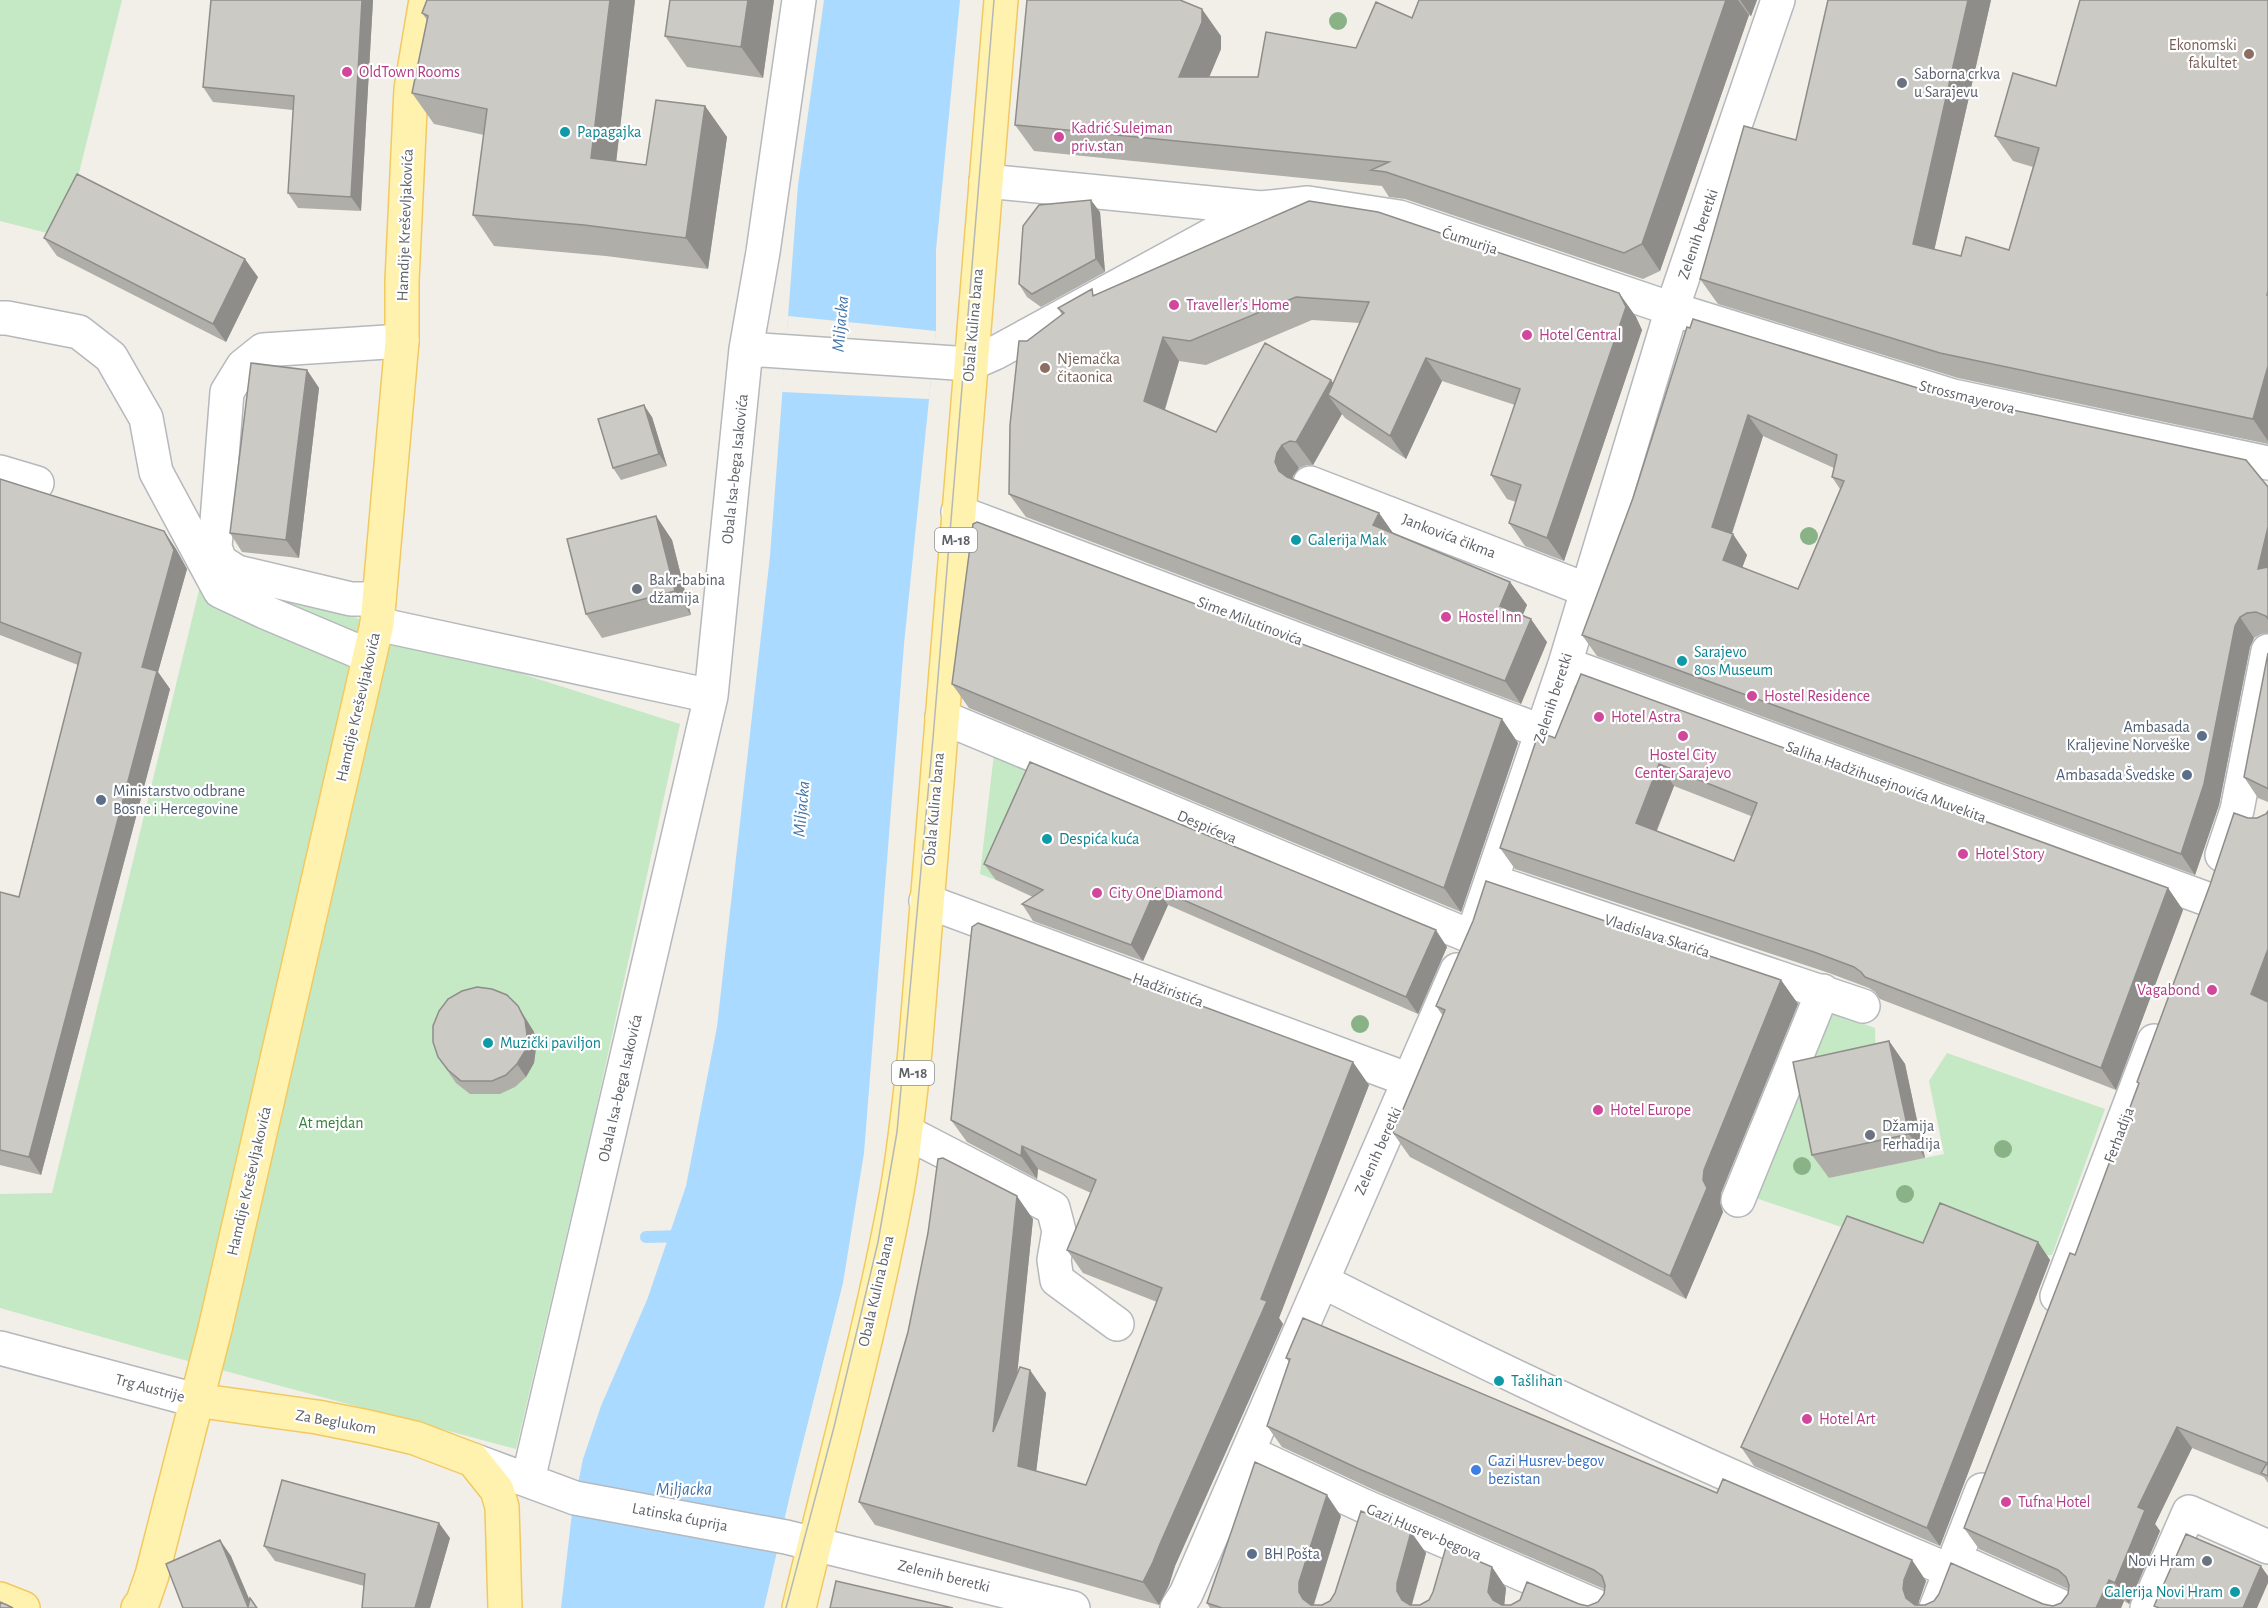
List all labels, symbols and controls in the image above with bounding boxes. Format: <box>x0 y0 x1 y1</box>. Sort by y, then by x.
place label: Ekonomski fakultet <box>2169 37 2237 71</box>
marker: Ekonomski fakultet <box>2242 47 2256 61</box>
place label: OldTown Rooms <box>359 64 460 80</box>
marker: OldTown Rooms <box>340 65 354 79</box>
place label: Saborna crkva u Sarajevu <box>1914 66 2000 101</box>
marker: Saborna crkva u Sarajevu <box>1895 76 1909 90</box>
place label: Kadrić Sulejman priv.stan <box>1071 120 1173 154</box>
place label: Papagajka <box>577 124 641 141</box>
marker: Papagajka <box>558 125 572 139</box>
marker: Kadrić Sulejman priv.stan <box>1052 130 1066 144</box>
street label: Hamdije Kreševljakovića <box>394 148 417 302</box>
street label: Zelenih beretki <box>1675 187 1721 281</box>
street label: Ćumurija <box>1440 223 1500 258</box>
street label: Obala Kulina bana <box>960 268 986 382</box>
water label: Miljacka <box>830 295 852 353</box>
place label: Traveller's Home <box>1186 297 1289 313</box>
marker: Traveller's Home <box>1167 298 1181 312</box>
place label: Hotel Central <box>1539 327 1621 343</box>
marker: Hotel Central <box>1520 328 1534 342</box>
place label: Njemačka čitaonica <box>1057 351 1120 385</box>
marker: Njemačka čitaonica <box>1038 361 1052 375</box>
street label: Strossmayerova <box>1917 377 2017 418</box>
street label: Obala Isa-bega Isakovića <box>719 393 751 545</box>
street label: Jankovića čikma <box>1400 511 1498 561</box>
road number: M-18 <box>935 528 977 552</box>
place label: Galerija Mak <box>1308 532 1387 549</box>
marker: Galerija Mak <box>1289 533 1303 547</box>
place label: Bakr-babina džamija <box>649 572 725 607</box>
marker: Bakr-babina džamija <box>630 582 644 596</box>
street label: Sime Milutinovića <box>1195 594 1305 648</box>
place label: Hostel Inn <box>1458 609 1522 625</box>
marker: Hostel Inn <box>1439 610 1453 624</box>
street label: Hamdije Kreševljakovića <box>333 631 384 783</box>
place label: Sarajevo 80s Museum <box>1694 644 1773 678</box>
street label: Zelenih beretki <box>1531 651 1575 745</box>
marker: Sarajevo 80s Museum <box>1675 654 1689 668</box>
place label: Hostel Residence <box>1764 688 1870 704</box>
marker: Hostel Residence <box>1745 689 1759 703</box>
place label: Hotel Astra <box>1611 709 1681 725</box>
marker: Hotel Astra <box>1592 710 1606 724</box>
place label: Ambasada Kraljevine Norveške <box>2067 719 2190 754</box>
marker: Hostel City Center Sarajevo <box>1676 729 1690 743</box>
marker: Ambasada Kraljevine Norveške <box>2195 729 2209 743</box>
street label: Saliha Hadžihusejnovića Muvekita <box>1783 738 1988 827</box>
place label: Hostel City Center Sarajevo <box>1635 747 1731 782</box>
street label: Obala Kulina bana <box>921 752 947 866</box>
place label: Ambasada Švedske <box>2056 765 2175 783</box>
marker: Ambasada Švedske <box>2180 768 2194 782</box>
water label: Miljacka <box>791 780 813 838</box>
place label: Ministarstvo odbrane Bosne i Hercegovine <box>113 783 245 817</box>
marker: Ministarstvo odbrane Bosne i Hercegovine <box>94 793 108 807</box>
street label: Despićeva <box>1175 807 1239 847</box>
place label: Despića kuća <box>1059 831 1140 847</box>
marker: Despića kuća <box>1040 832 1054 846</box>
place label: Hotel Story <box>1975 846 2045 863</box>
marker: Hotel Story <box>1956 847 1970 861</box>
place label: City One Diamond <box>1109 885 1223 902</box>
marker: City One Diamond <box>1090 886 1104 900</box>
street label: Vladislava Skarića <box>1602 911 1712 961</box>
street label: Hadžiristića <box>1130 970 1206 1010</box>
place label: Vagabond <box>2137 982 2200 998</box>
marker: Vagabond <box>2205 983 2219 997</box>
street label: Obala Isa-bega Isakovića <box>595 1013 645 1163</box>
place label: Muzički paviljon <box>500 1035 601 1052</box>
marker: Muzički paviljon <box>481 1036 495 1050</box>
road number: M-18 <box>892 1061 934 1085</box>
place label: Hotel Europe <box>1610 1102 1691 1118</box>
marker: Hotel Europe <box>1591 1103 1605 1117</box>
street label: Hamdije Kreševljakovića <box>224 1105 275 1257</box>
street label: Zelenih beretki <box>1352 1105 1404 1197</box>
street label: Ferhadija <box>2101 1105 2138 1165</box>
park label: At mejdan <box>299 1115 363 1132</box>
place label: Džamija Ferhadija <box>1882 1118 1940 1153</box>
marker: Džamija Ferhadija <box>1863 1128 1877 1142</box>
street label: Obala Kulina bana <box>855 1234 897 1348</box>
street label: Trg Austrije <box>113 1371 186 1406</box>
place label: Tašlihan <box>1511 1373 1563 1389</box>
marker: Tašlihan <box>1492 1374 1506 1388</box>
street label: Za Beglukom <box>294 1407 378 1437</box>
place label: Hotel Art <box>1819 1411 1876 1427</box>
marker: Hotel Art <box>1800 1412 1814 1426</box>
place label: Gazi Husrev-begov bezistan <box>1488 1453 1604 1487</box>
marker: Gazi Husrev-begov bezistan <box>1469 1463 1483 1477</box>
water label: Miljacka <box>656 1481 712 1499</box>
place label: Tufna Hotel <box>2018 1494 2090 1510</box>
marker: Tufna Hotel <box>1999 1495 2013 1509</box>
street label: Latinska ćuprija <box>631 1500 729 1535</box>
street label: Gazi Husrev-begova <box>1364 1501 1484 1563</box>
place label: BH Pošta <box>1264 1546 1320 1562</box>
marker: BH Pošta <box>1245 1547 1259 1561</box>
place label: Novi Hram <box>2128 1553 2195 1569</box>
marker: Novi Hram <box>2200 1554 2214 1568</box>
street label: Zelenih beretki <box>896 1557 992 1595</box>
place label: Galerija Novi Hram <box>2104 1584 2223 1601</box>
marker: Galerija Novi Hram <box>2228 1585 2242 1599</box>

